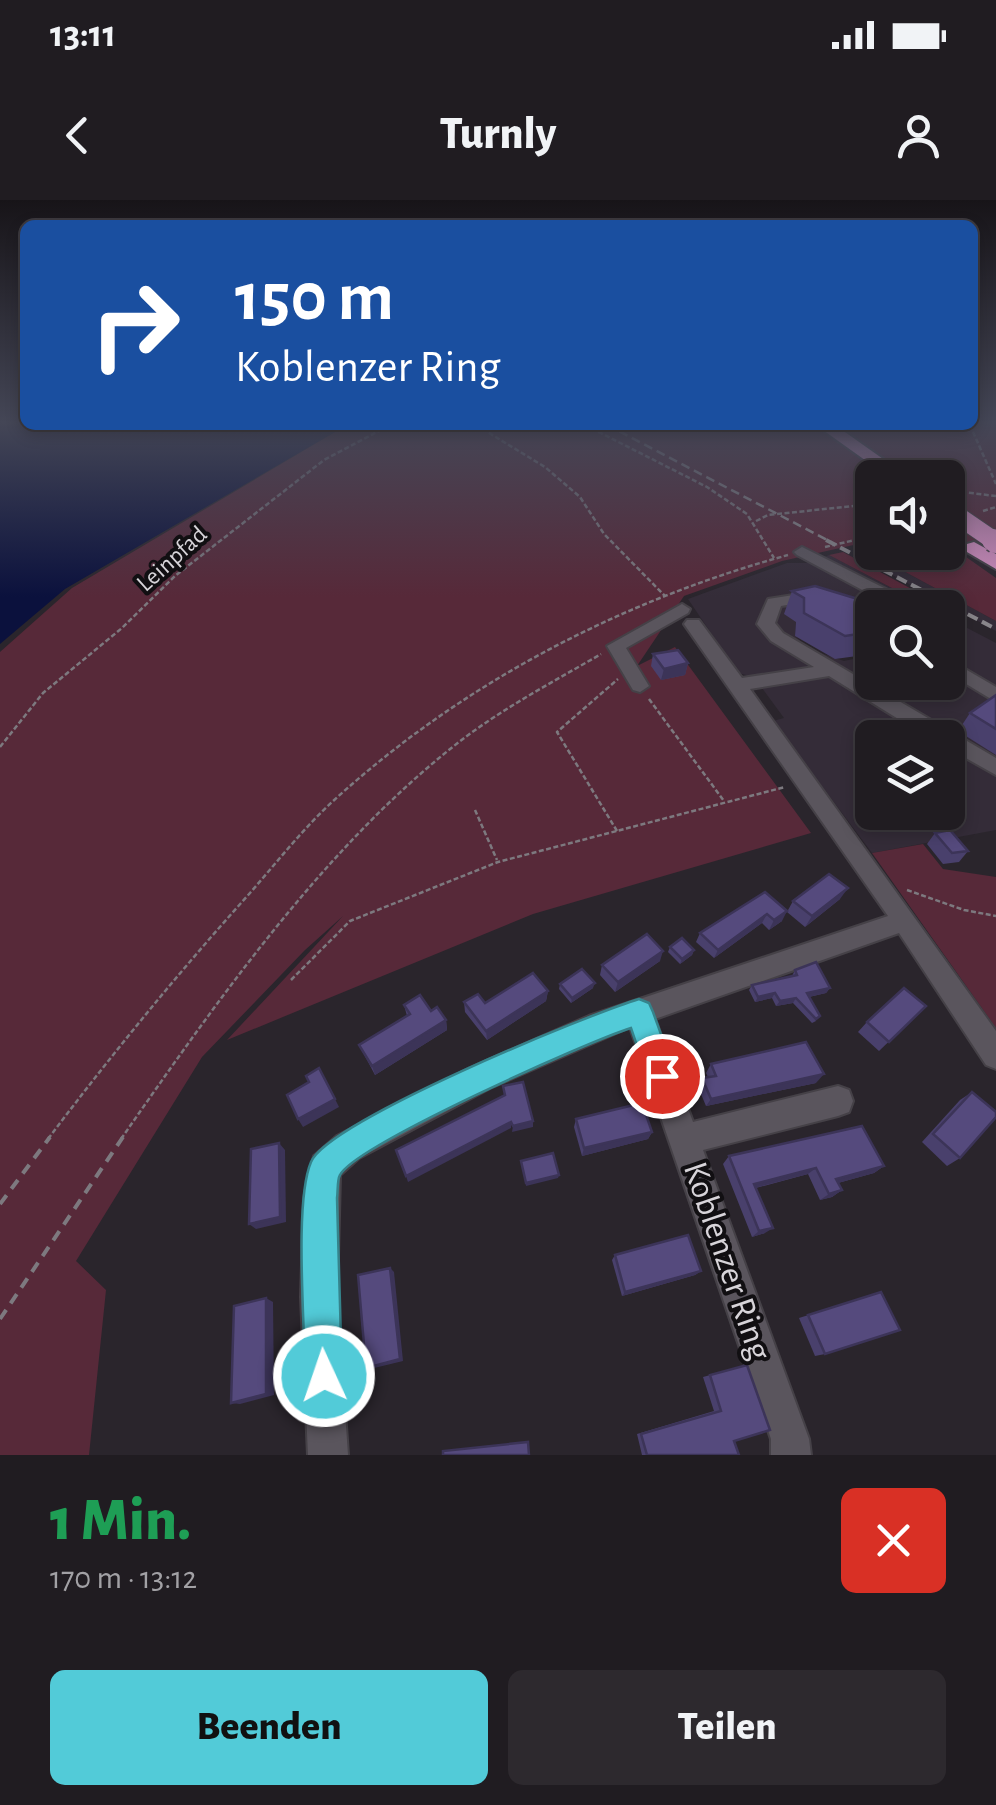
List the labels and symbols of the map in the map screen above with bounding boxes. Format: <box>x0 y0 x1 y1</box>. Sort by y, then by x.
street label: Leinpfad <box>132 521 212 597</box>
pin <box>620 1034 705 1119</box>
street label: Koblenzer Ring <box>677 1158 777 1364</box>
position arrow <box>272 1324 376 1428</box>

